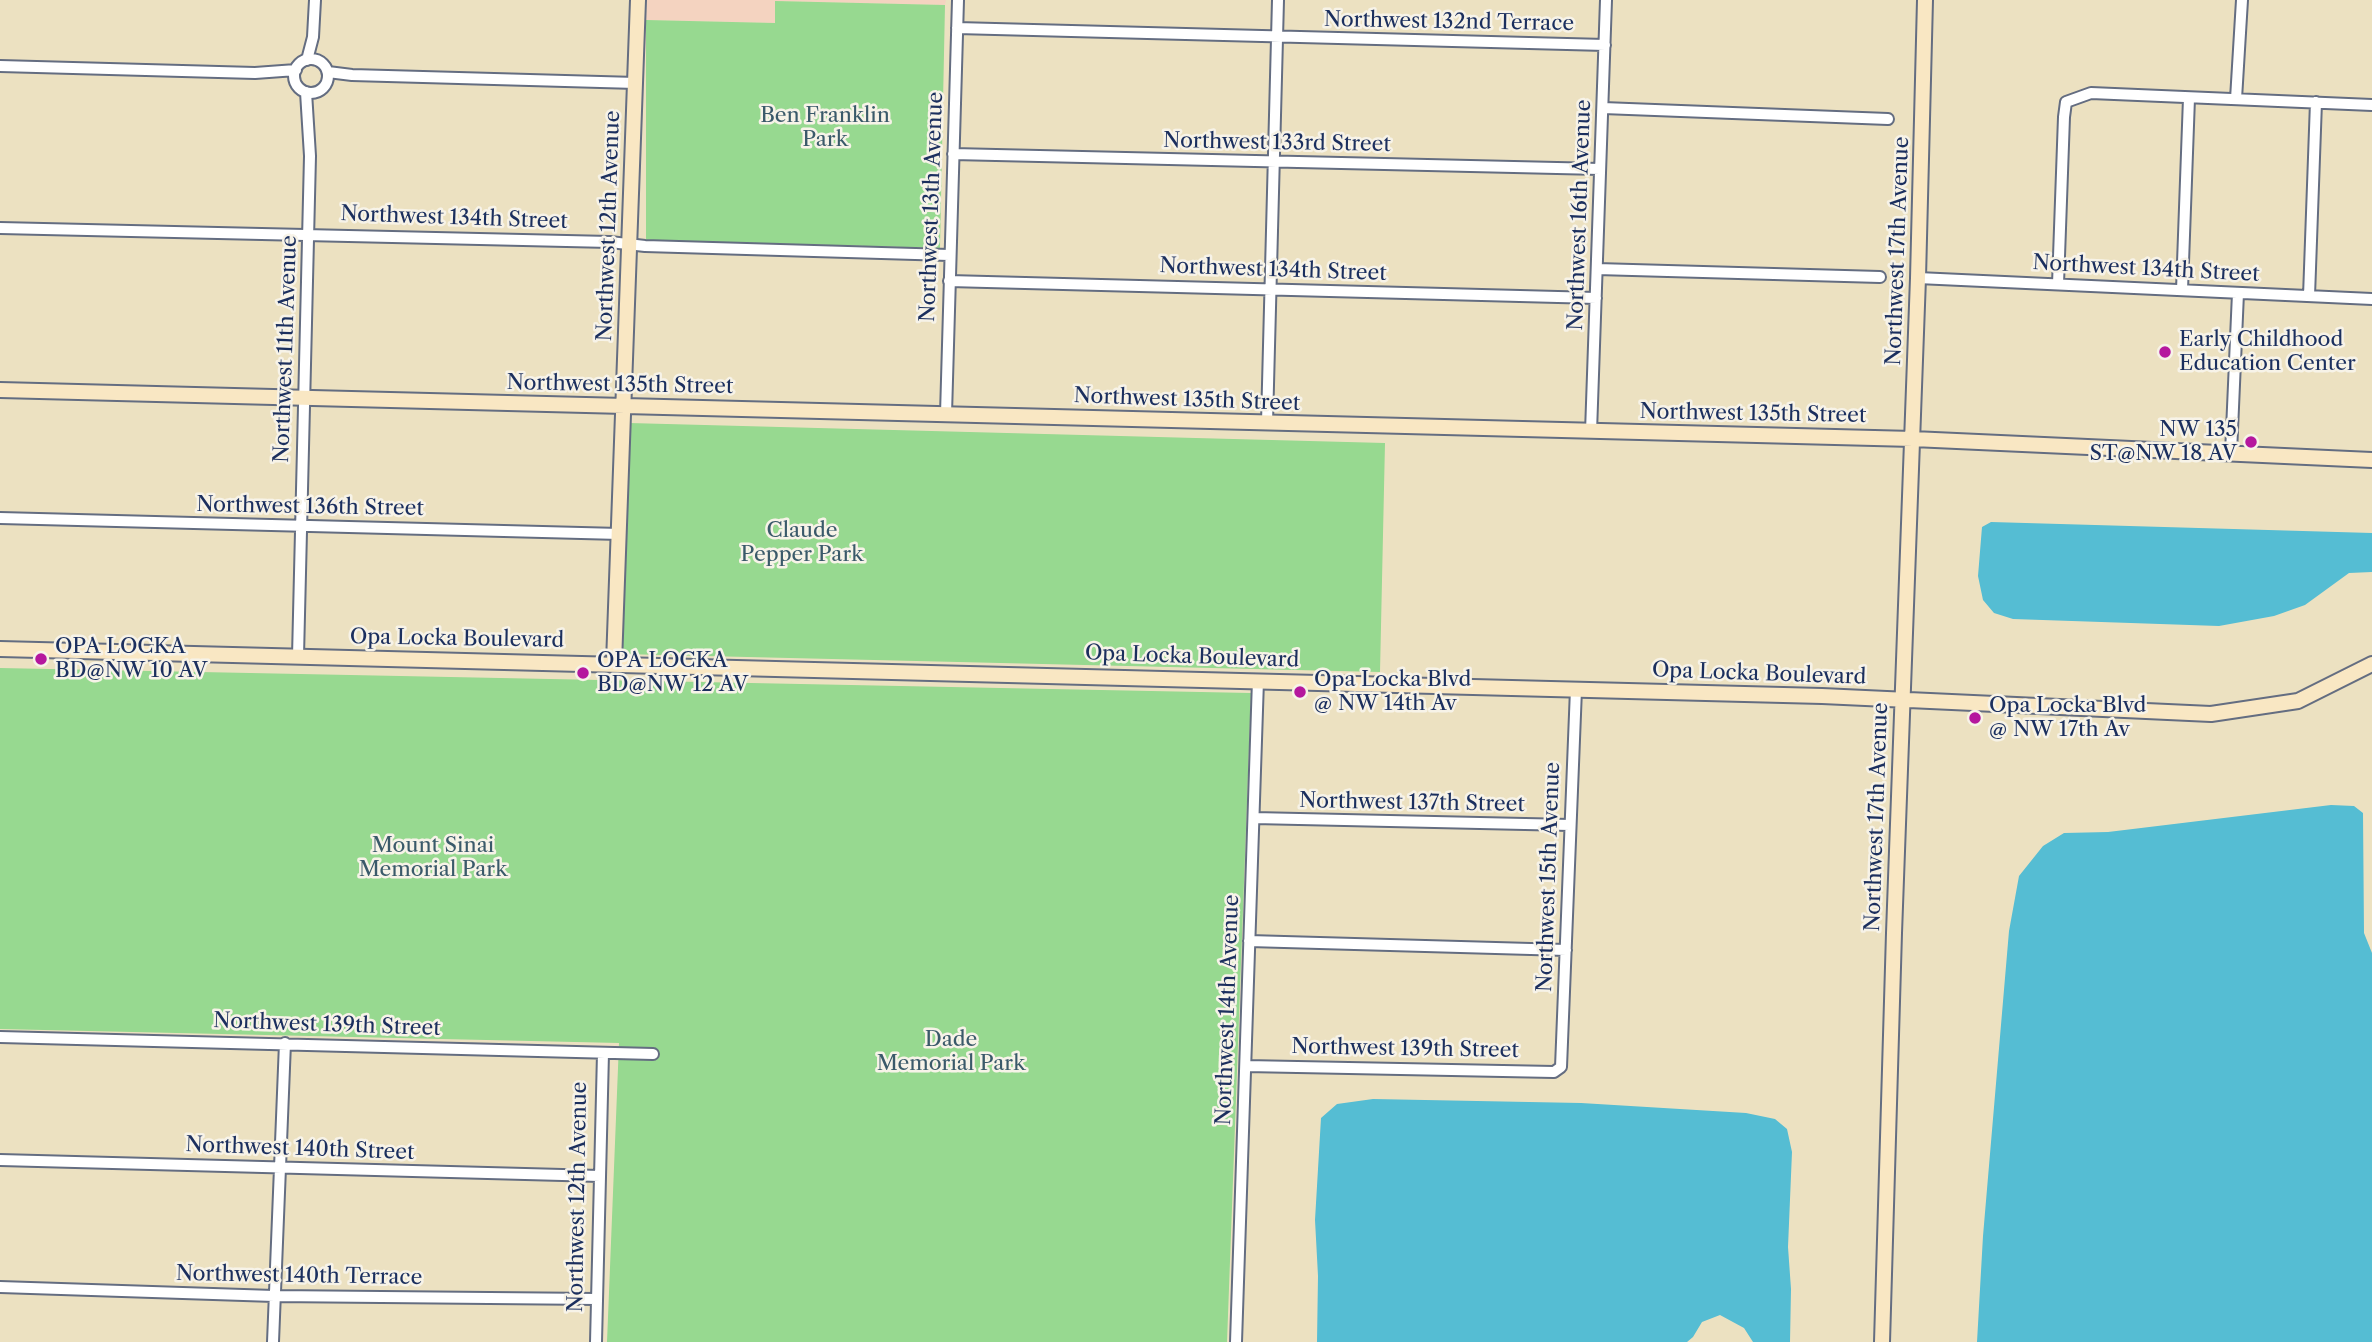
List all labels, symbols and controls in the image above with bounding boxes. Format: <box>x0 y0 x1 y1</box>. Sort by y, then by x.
street label: Northwest 132nd Terrace <box>1324 7 1574 37</box>
street label: Northwest 13th Avenue <box>915 91 949 323</box>
street label: Northwest 16th Avenue <box>1563 99 1597 331</box>
park label: Ben Franklin Park <box>760 103 890 153</box>
street label: Northwest 12th Avenue <box>592 110 626 342</box>
street label: Northwest 133rd Street <box>1163 128 1391 158</box>
street label: Northwest 17th Avenue <box>1881 136 1915 366</box>
street label: Northwest 134th Street <box>340 201 568 235</box>
street label: Northwest 11th Avenue <box>269 235 303 463</box>
street label: Northwest 134th Street <box>2032 250 2260 288</box>
street label: Northwest 134th Street <box>1159 253 1387 287</box>
place label: Early Childhood Education Center <box>2179 327 2356 377</box>
marker: Early Childhood Education Center <box>2157 344 2173 360</box>
street label: Northwest 135th Street <box>506 370 734 400</box>
street label: Northwest 135th Street <box>1073 383 1301 417</box>
street label: Northwest 135th Street <box>1639 399 1867 429</box>
place label: NW 135 ST@NW 18 AV <box>2089 417 2237 467</box>
marker: NW 135 ST@NW 18 AV <box>2243 434 2259 450</box>
street label: Northwest 136th Street <box>196 492 424 522</box>
park label: Claude Pepper Park <box>741 518 863 568</box>
street label: Opa Locka Boulevard <box>350 625 564 653</box>
place label: OPA LOCKA BD@NW 10 AV <box>55 634 207 684</box>
street label: Opa Locka Boulevard <box>1084 641 1300 673</box>
place label: OPA LOCKA BD@NW 12 AV <box>597 648 748 698</box>
marker: OPA LOCKA BD@NW 10 AV <box>33 651 49 667</box>
street label: Opa Locka Boulevard <box>1651 658 1867 690</box>
marker: OPA LOCKA BD@NW 12 AV <box>575 665 591 681</box>
place label: Opa Locka Blvd @ NW 14th Av <box>1314 667 1471 717</box>
marker: Opa Locka Blvd @ NW 14th Av <box>1292 684 1308 700</box>
place label: Opa Locka Blvd @ NW 17th Av <box>1989 693 2146 743</box>
street label: Northwest 17th Avenue <box>1860 702 1894 932</box>
marker: Opa Locka Blvd @ NW 17th Av <box>1967 710 1983 726</box>
street label: Northwest 15th Avenue <box>1532 762 1566 992</box>
street label: Northwest 137th Street <box>1299 788 1525 818</box>
park label: Mount Sinai Memorial Park <box>359 833 507 883</box>
street label: Northwest 14th Avenue <box>1211 894 1245 1126</box>
street label: Northwest 139th Street <box>213 1008 441 1042</box>
park label: Dade Memorial Park <box>877 1027 1025 1077</box>
street label: Northwest 139th Street <box>1291 1034 1519 1064</box>
street label: Northwest 12th Avenue <box>563 1081 593 1313</box>
street label: Northwest 140th Street <box>185 1132 415 1166</box>
street label: Northwest 140th Terrace <box>176 1261 422 1291</box>

